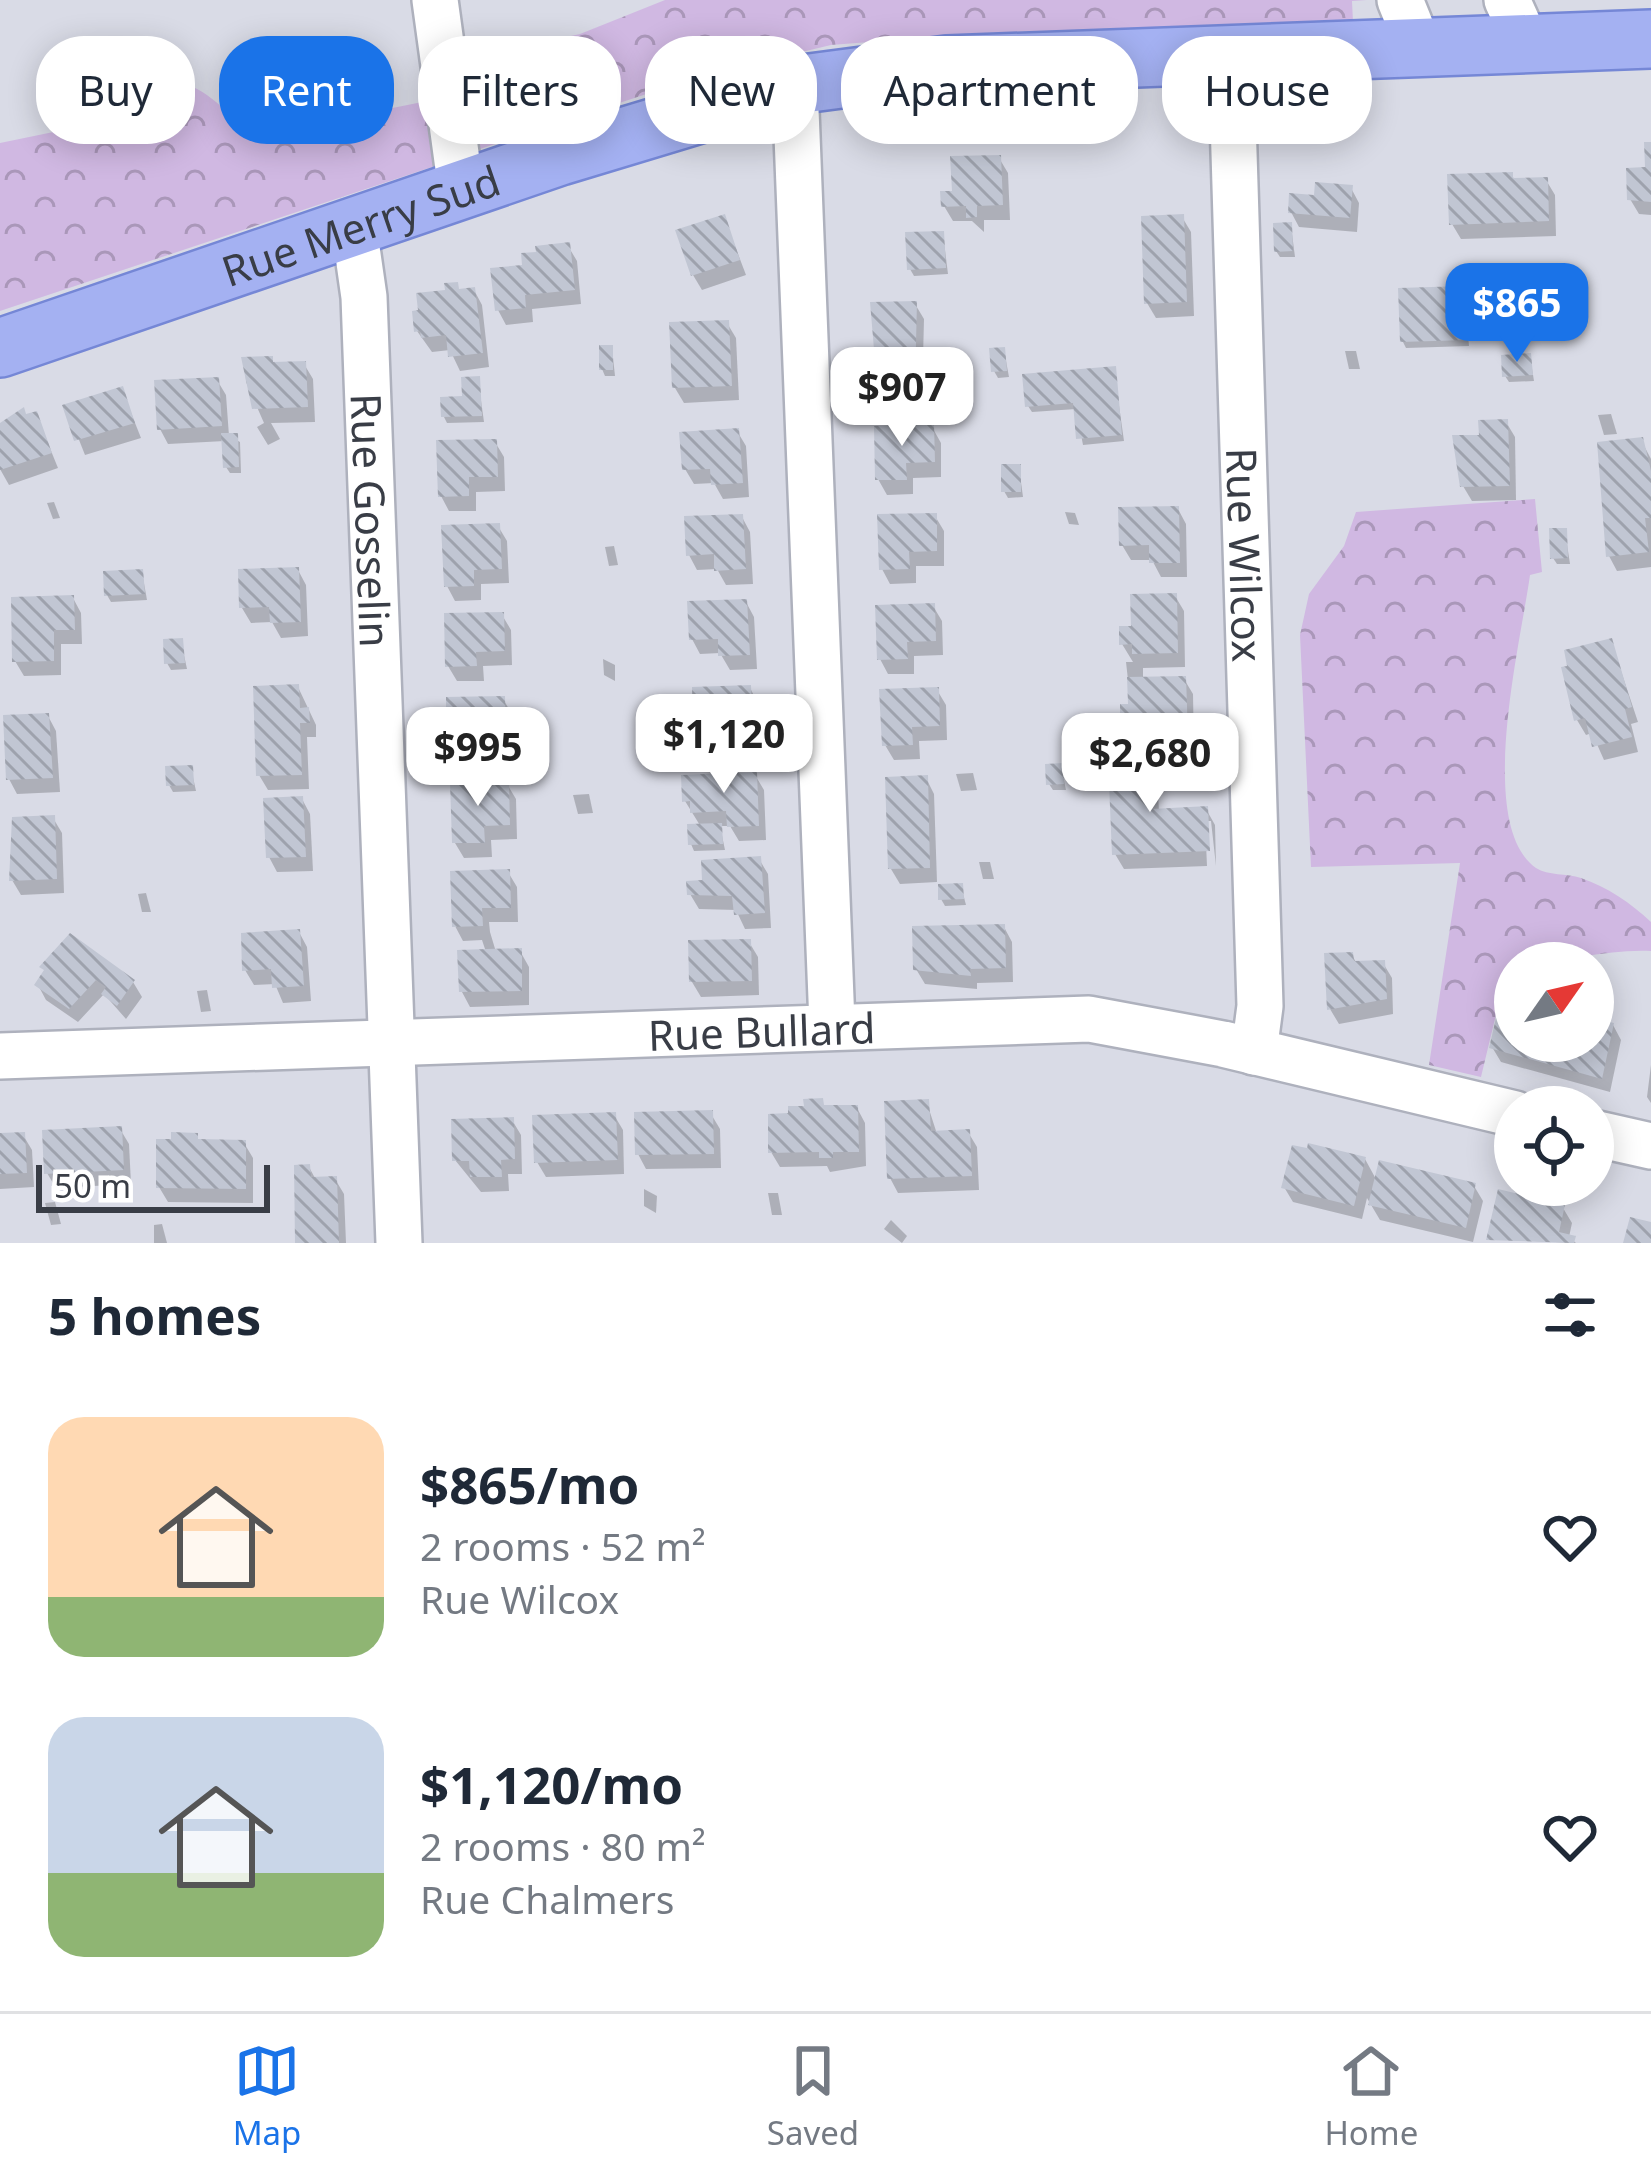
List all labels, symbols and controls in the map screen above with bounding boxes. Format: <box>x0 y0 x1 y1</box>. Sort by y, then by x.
chip: Buy <box>36 36 195 144</box>
chip: Rent <box>219 36 394 144</box>
chip: Filters <box>418 36 621 144</box>
chip: New <box>645 36 817 144</box>
chip: Apartment <box>841 36 1138 144</box>
chip: House <box>1162 36 1372 144</box>
street label: Rue Merry Sud <box>214 150 507 298</box>
pin: $865 <box>1446 263 1588 365</box>
text: $865 <box>1472 275 1562 328</box>
pin: $907 <box>831 347 973 449</box>
text: $907 <box>857 359 947 412</box>
street label: Rue Gosselin <box>339 392 405 648</box>
street label: Rue Wilcox <box>1215 447 1278 663</box>
pin: $1,120 <box>626 694 822 796</box>
text: $1,120 <box>663 706 785 759</box>
pin: $995 <box>407 707 549 809</box>
pin: $2,680 <box>1052 713 1248 815</box>
text: $995 <box>433 719 523 772</box>
text: $2,680 <box>1089 725 1211 778</box>
north arrow <box>1494 942 1614 1062</box>
map controls <box>1494 942 1614 1206</box>
street label: Rue Bullard <box>647 998 876 1062</box>
button: locate <box>1494 1086 1614 1206</box>
scale bar <box>36 1159 270 1212</box>
text: 50 m <box>54 1163 131 1208</box>
text: 5 homes <box>48 1280 261 1350</box>
icon: filters <box>1537 1282 1603 1348</box>
text: $865/mo <box>420 1449 639 1519</box>
icon: home <box>144 1465 288 1609</box>
icon: heart <box>1537 1504 1603 1570</box>
text: 2 rooms · 52 m² <box>420 1519 706 1572</box>
text: Rue Wilcox <box>420 1572 619 1625</box>
text: $1,120/mo <box>420 1749 683 1819</box>
icon: home <box>144 1765 288 1909</box>
icon: heart <box>1537 1804 1603 1870</box>
text: 2 rooms · 80 m² <box>420 1819 706 1872</box>
text: Rue Chalmers <box>420 1872 674 1925</box>
tab: Map <box>233 2038 301 2155</box>
tab: Saved <box>767 2038 859 2155</box>
tab: Home <box>1324 2038 1418 2155</box>

